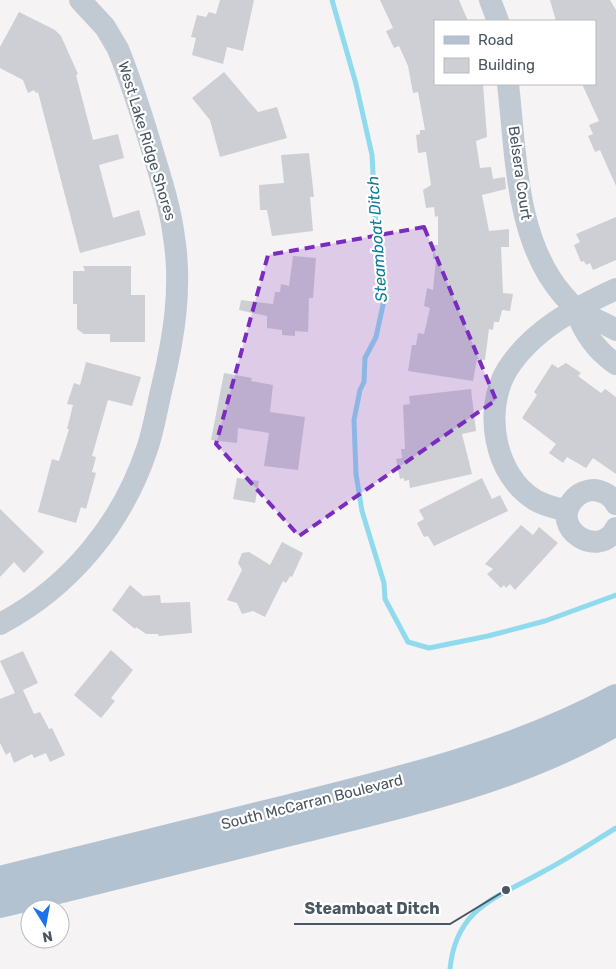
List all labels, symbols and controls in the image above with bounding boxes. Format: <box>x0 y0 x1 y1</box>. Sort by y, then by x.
legend <box>434 20 596 85</box>
text: Road <box>478 31 514 49</box>
text: Building <box>478 56 535 74</box>
street label: West Lake Ridge Shores <box>114 59 180 223</box>
street label: Belsera Court <box>504 125 536 221</box>
water label: Steamboat Ditch <box>363 175 391 303</box>
street label: South McCarran Boulevard <box>219 771 405 833</box>
callout: Steamboat Ditch <box>294 893 450 924</box>
north arrow <box>20 899 70 949</box>
text: Steamboat Ditch <box>304 899 440 918</box>
text: N <box>41 927 54 946</box>

